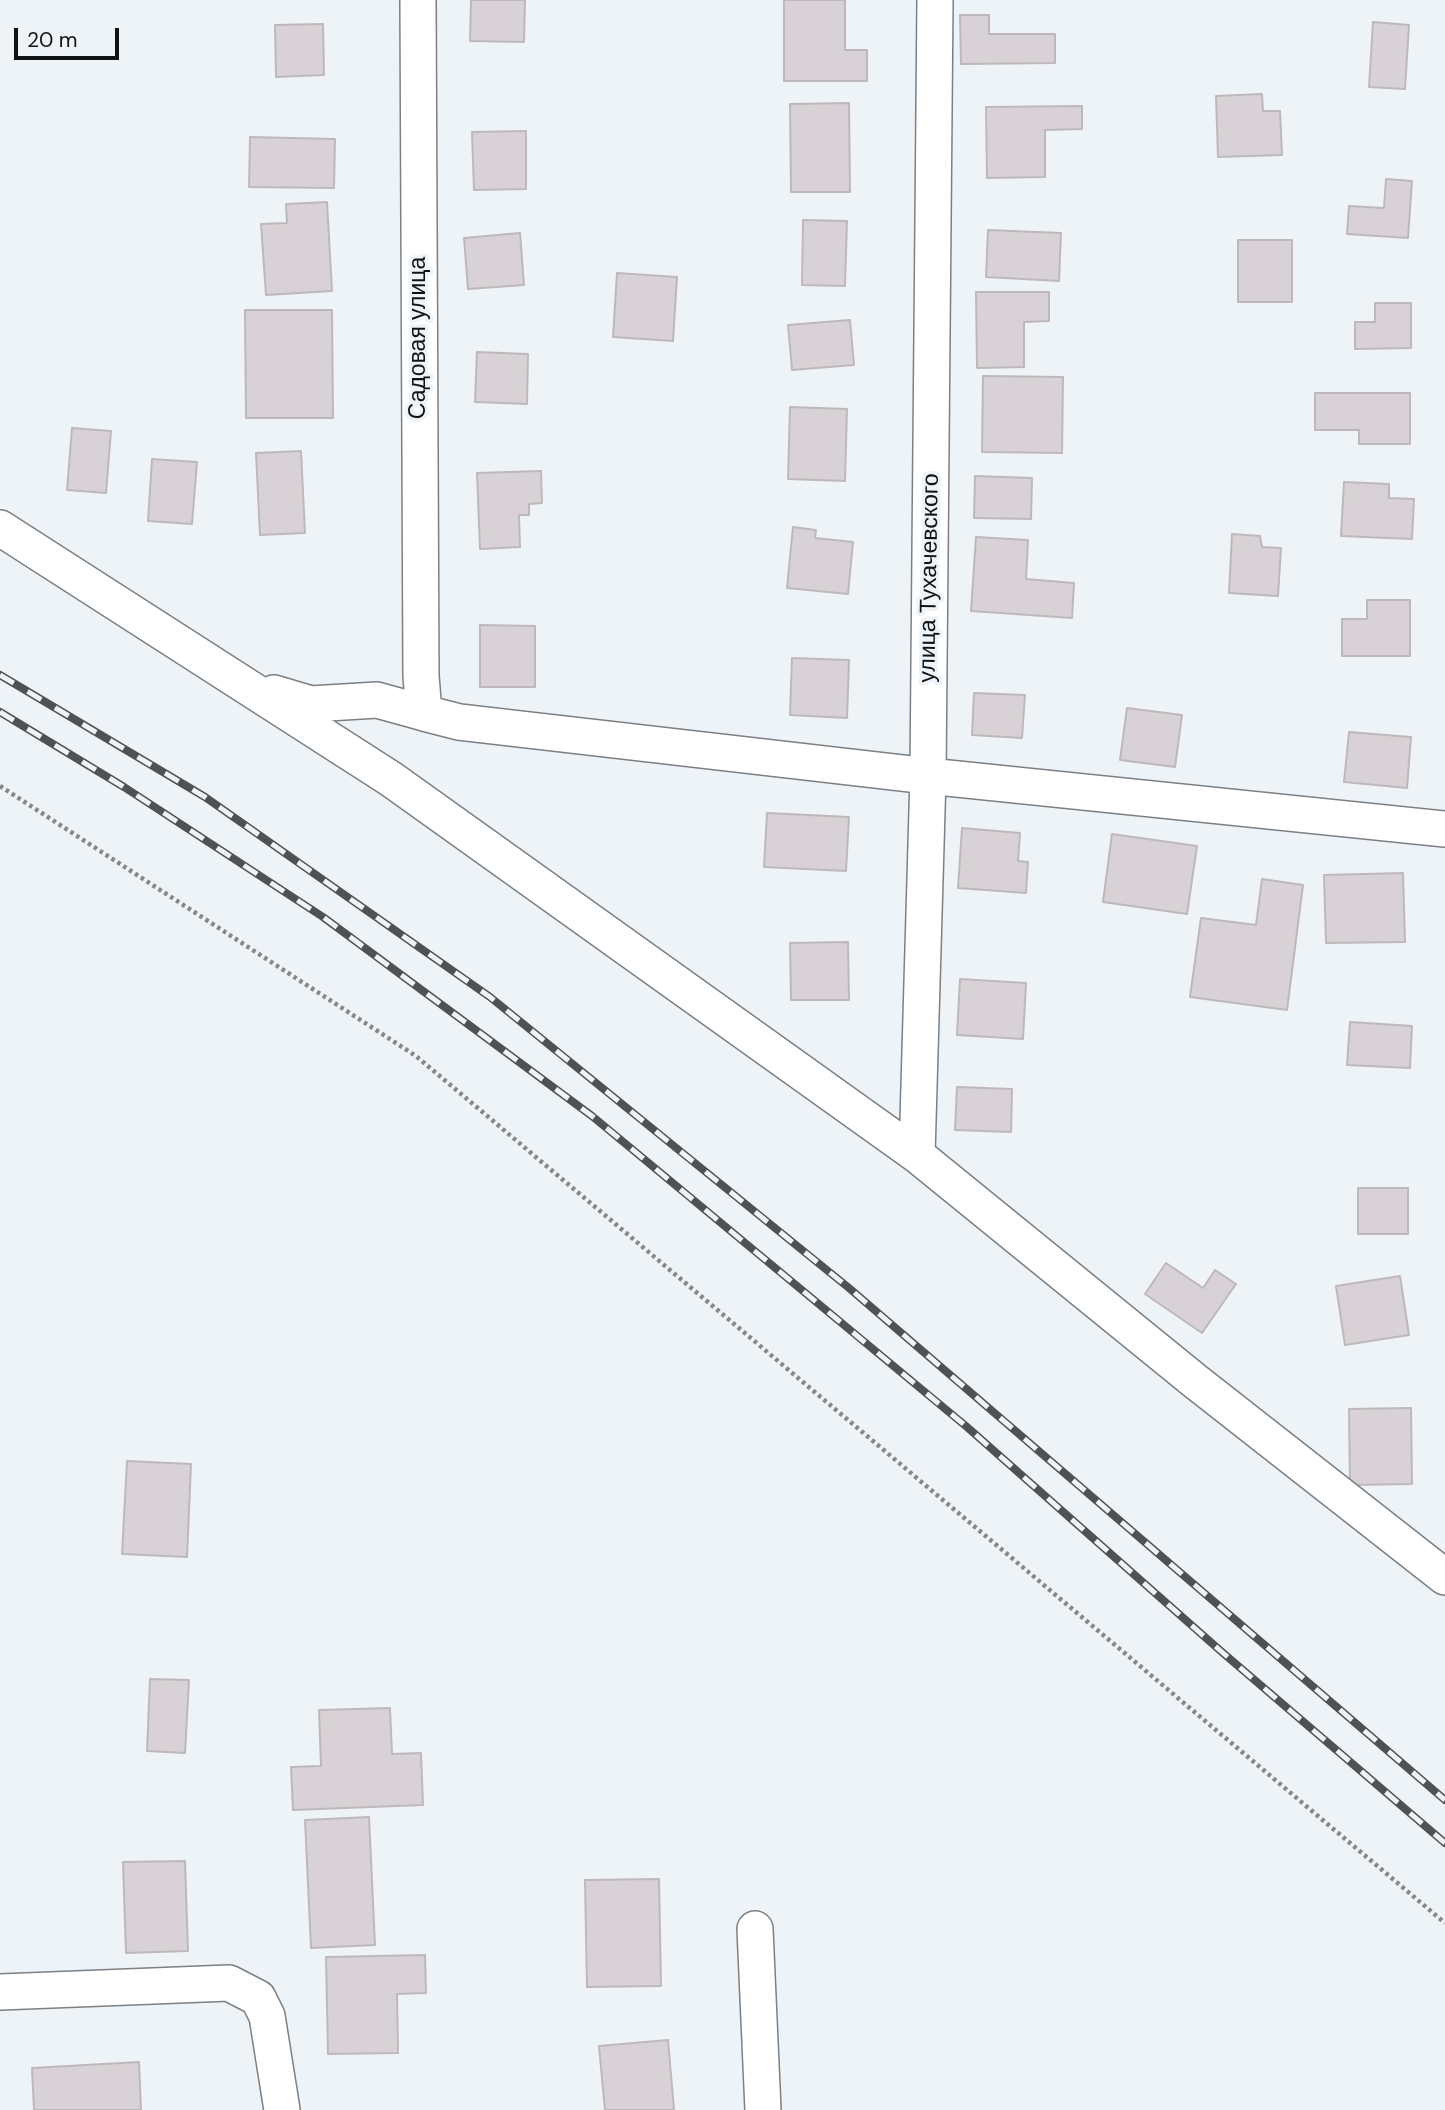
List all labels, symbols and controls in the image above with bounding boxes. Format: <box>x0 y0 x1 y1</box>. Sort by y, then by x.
scale bar <box>18 14 122 58</box>
text: 20 m <box>27 26 78 54</box>
street label: Садовая улица <box>405 257 433 419</box>
street label: улица Тухачевского <box>914 473 946 683</box>

